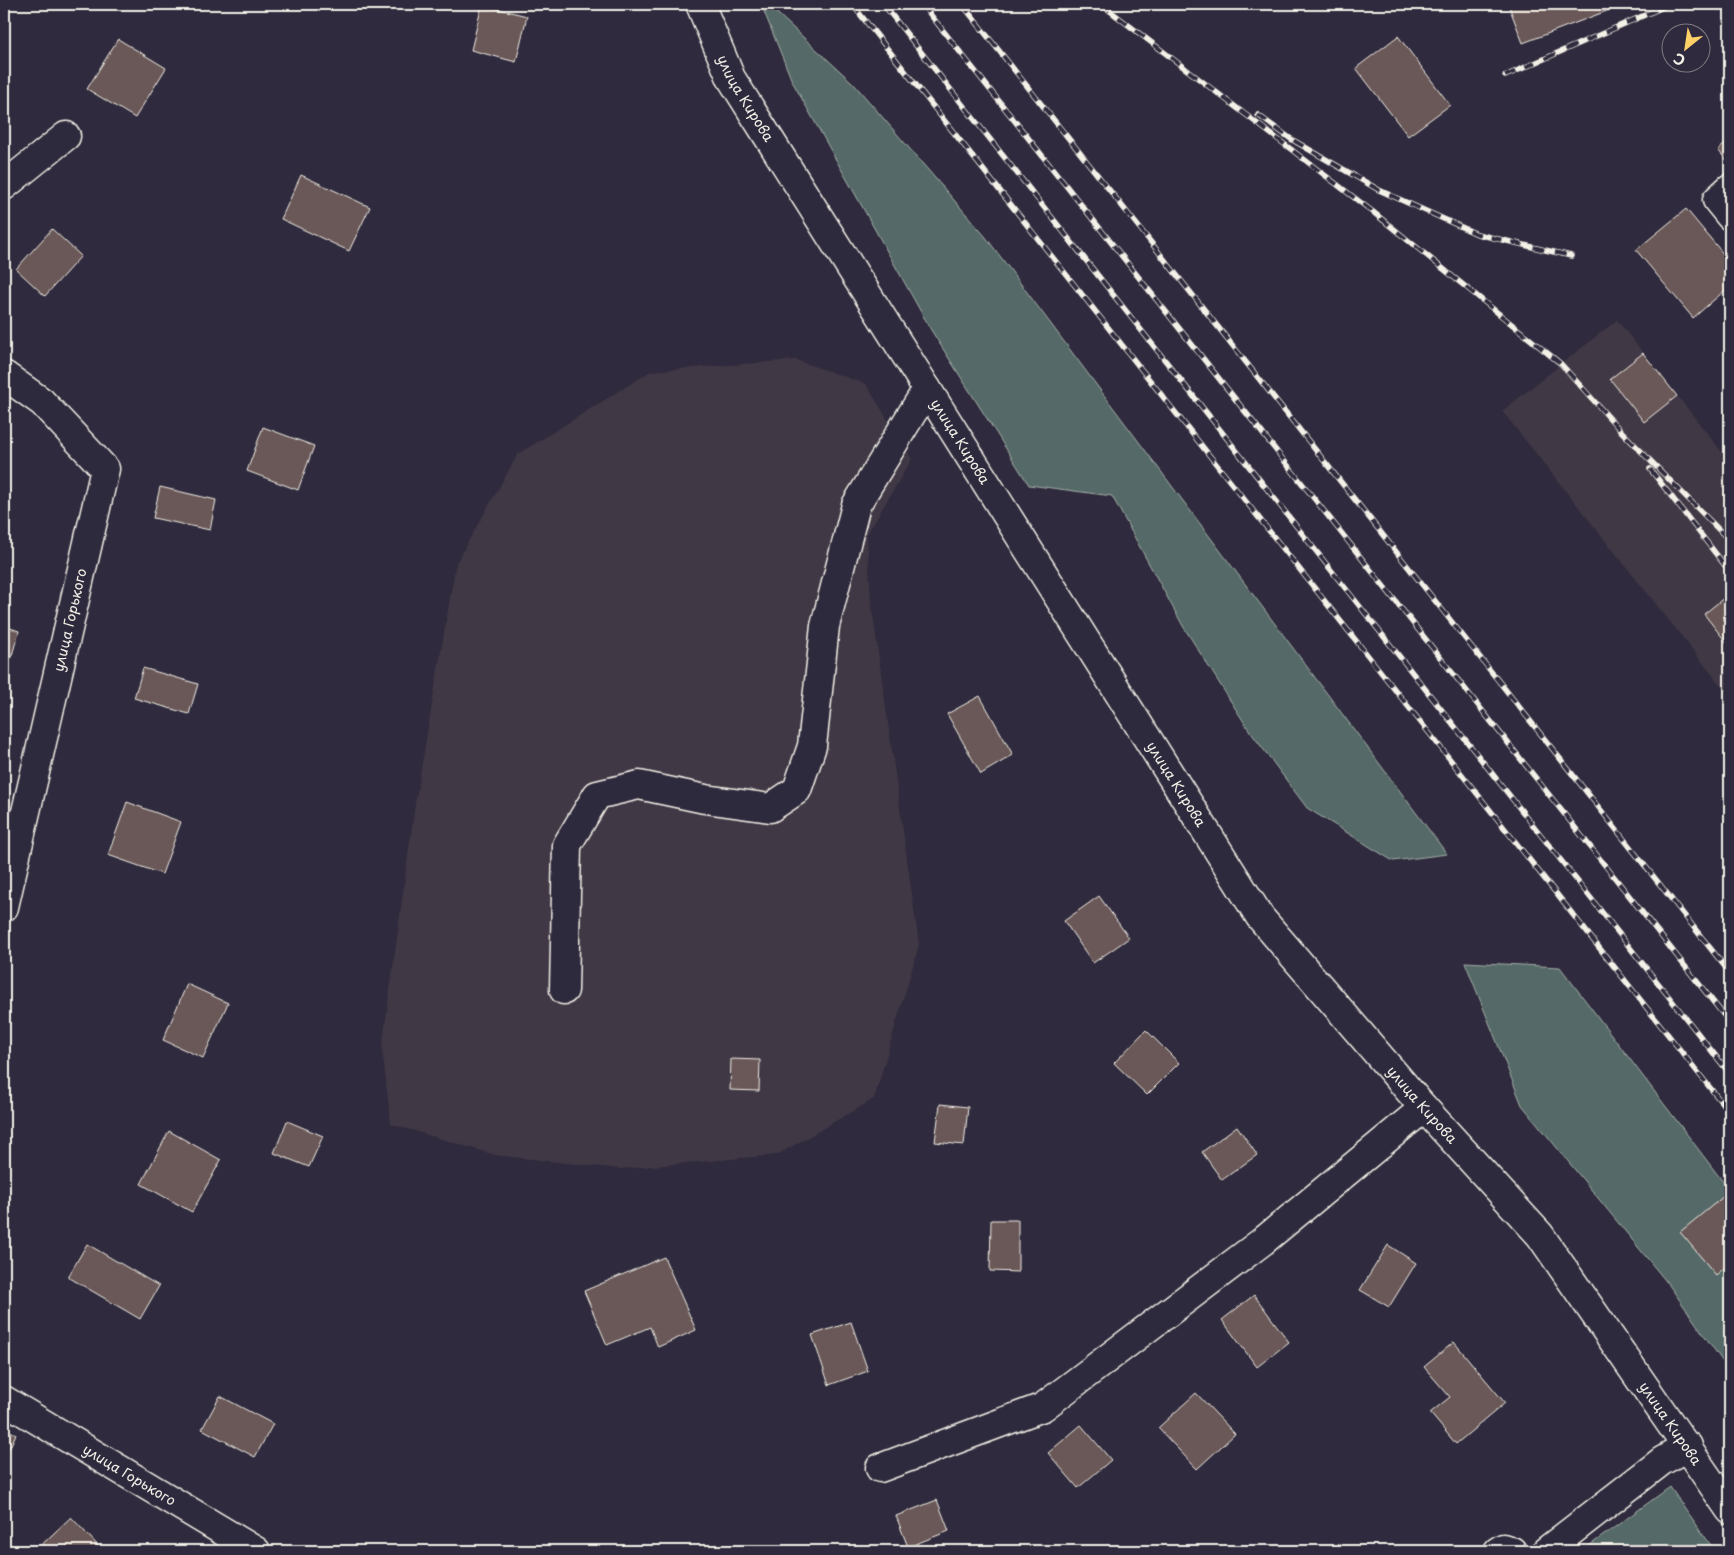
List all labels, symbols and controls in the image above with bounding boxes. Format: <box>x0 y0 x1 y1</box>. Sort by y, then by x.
north arrow <box>1662 22 1712 72</box>
text: С <box>1669 48 1689 71</box>
street label: улица Кирова <box>712 52 780 146</box>
street label: улица Кирова <box>926 394 996 488</box>
street label: улица Горького <box>47 566 92 674</box>
street label: улица Кирова <box>1142 737 1212 831</box>
street label: улица Кирова <box>1382 1061 1463 1148</box>
street label: улица Кирова <box>1634 1377 1707 1470</box>
street label: улица Горького <box>79 1438 180 1511</box>

